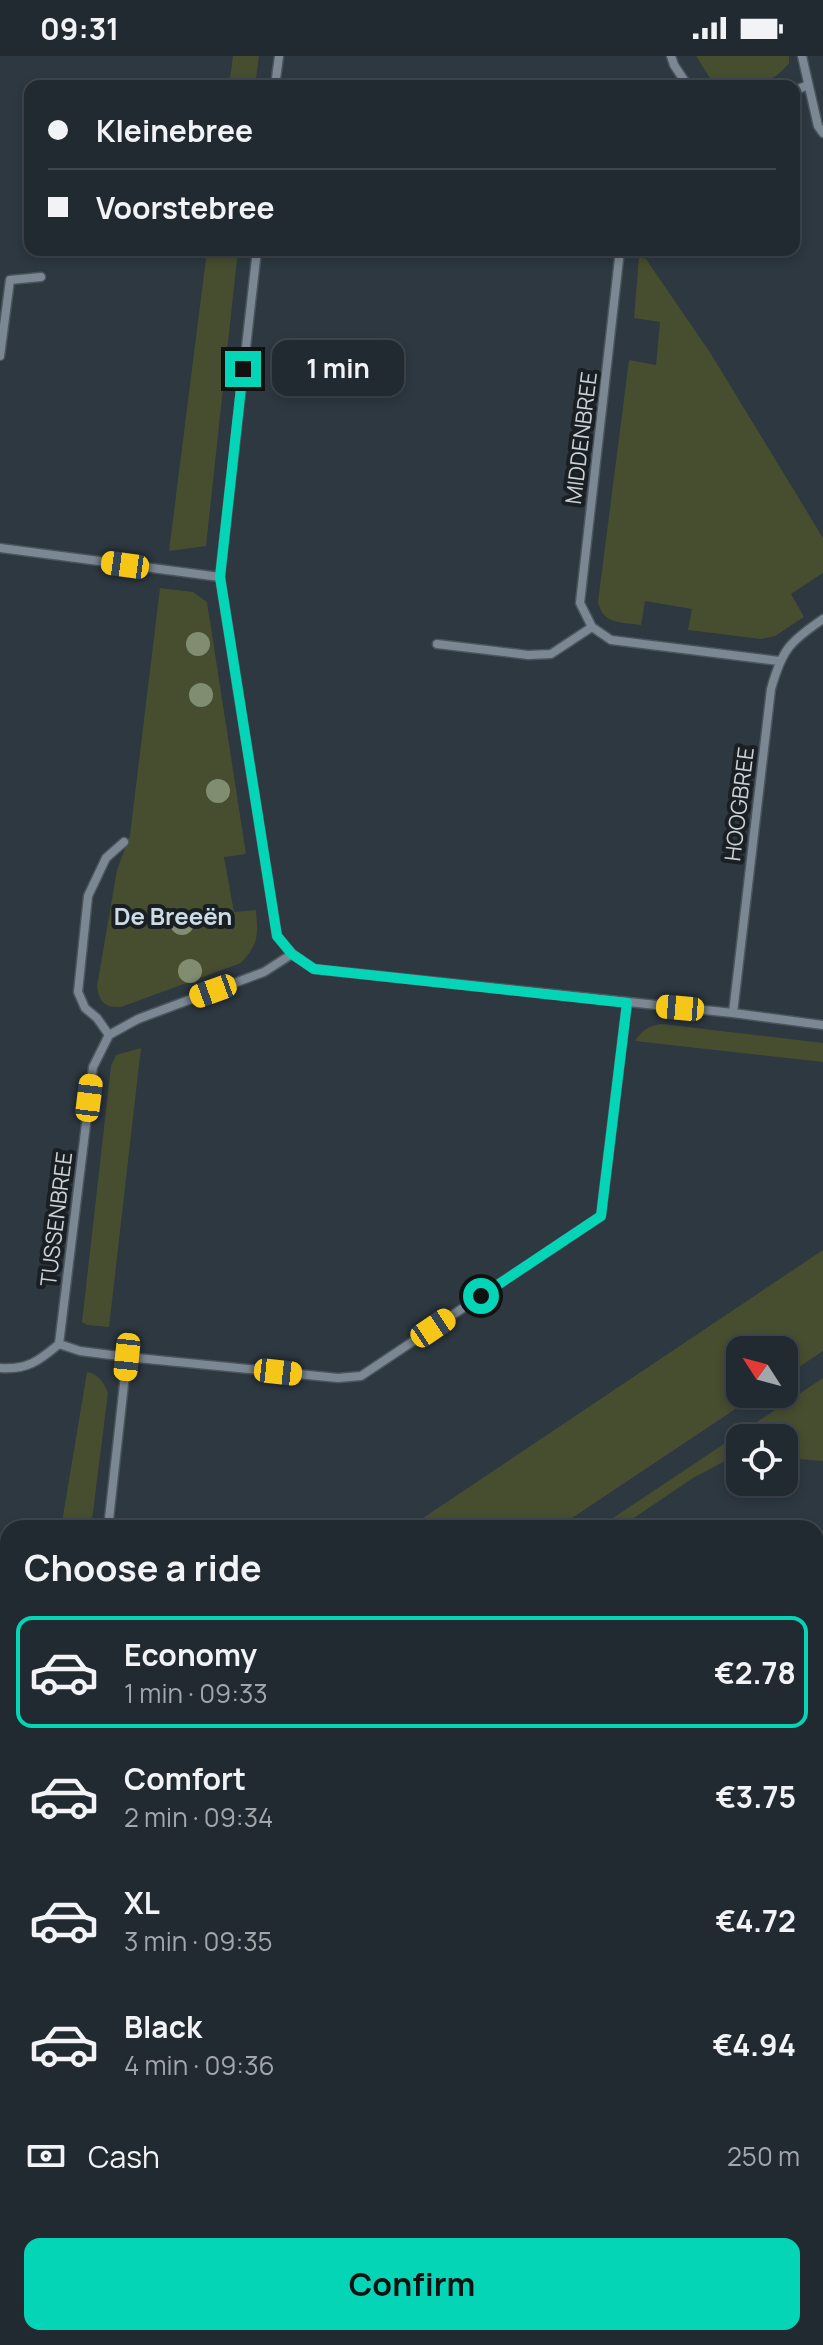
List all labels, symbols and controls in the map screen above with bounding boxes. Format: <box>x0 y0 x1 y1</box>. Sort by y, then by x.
text: 09:31 <box>40 8 119 49</box>
text: Kleinebree <box>96 110 253 151</box>
text: Voorstebree <box>96 187 275 228</box>
callout: 1 min <box>271 341 403 397</box>
text: 1 min <box>306 350 370 386</box>
route end <box>225 351 261 387</box>
street label: MIDDENBREE <box>558 370 604 506</box>
car <box>100 550 150 580</box>
street label: HOOGBREE <box>717 745 761 863</box>
district label: De Breeën <box>114 899 232 932</box>
car <box>186 972 240 1010</box>
car <box>655 994 705 1022</box>
car <box>74 1073 104 1123</box>
street label: TUSSENBREE <box>33 1150 79 1288</box>
route start <box>463 1278 499 1314</box>
car <box>406 1305 460 1351</box>
car <box>113 1332 141 1382</box>
north arrow <box>726 1336 798 1408</box>
map controls <box>726 1336 798 1496</box>
car <box>253 1358 303 1386</box>
button: locate <box>726 1424 798 1496</box>
text: Choose a ride <box>24 1543 262 1592</box>
text: Economy <box>124 1634 257 1675</box>
icon: car <box>28 1636 100 1708</box>
text: €2.78 <box>714 1652 796 1693</box>
text: 1 min · 09:33 <box>124 1675 268 1711</box>
text: Comfort <box>124 1758 246 1799</box>
icon: car <box>28 1760 100 1832</box>
text: €3.75 <box>715 1776 796 1817</box>
text: 2 min · 09:34 <box>124 1799 273 1835</box>
text: XL <box>124 1882 160 1923</box>
icon: car <box>28 1884 100 1956</box>
text: €4.72 <box>715 1900 796 1941</box>
text: 3 min · 09:35 <box>124 1923 273 1959</box>
text: Black <box>124 2006 202 2047</box>
icon: car <box>28 2008 100 2080</box>
text: €4.94 <box>712 2024 796 2065</box>
text: 4 min · 09:36 <box>124 2047 275 2083</box>
icon: cash <box>24 2134 68 2178</box>
text: Cash <box>88 2136 160 2177</box>
text: 250 m <box>727 2138 800 2174</box>
button: Confirm <box>24 2238 800 2330</box>

